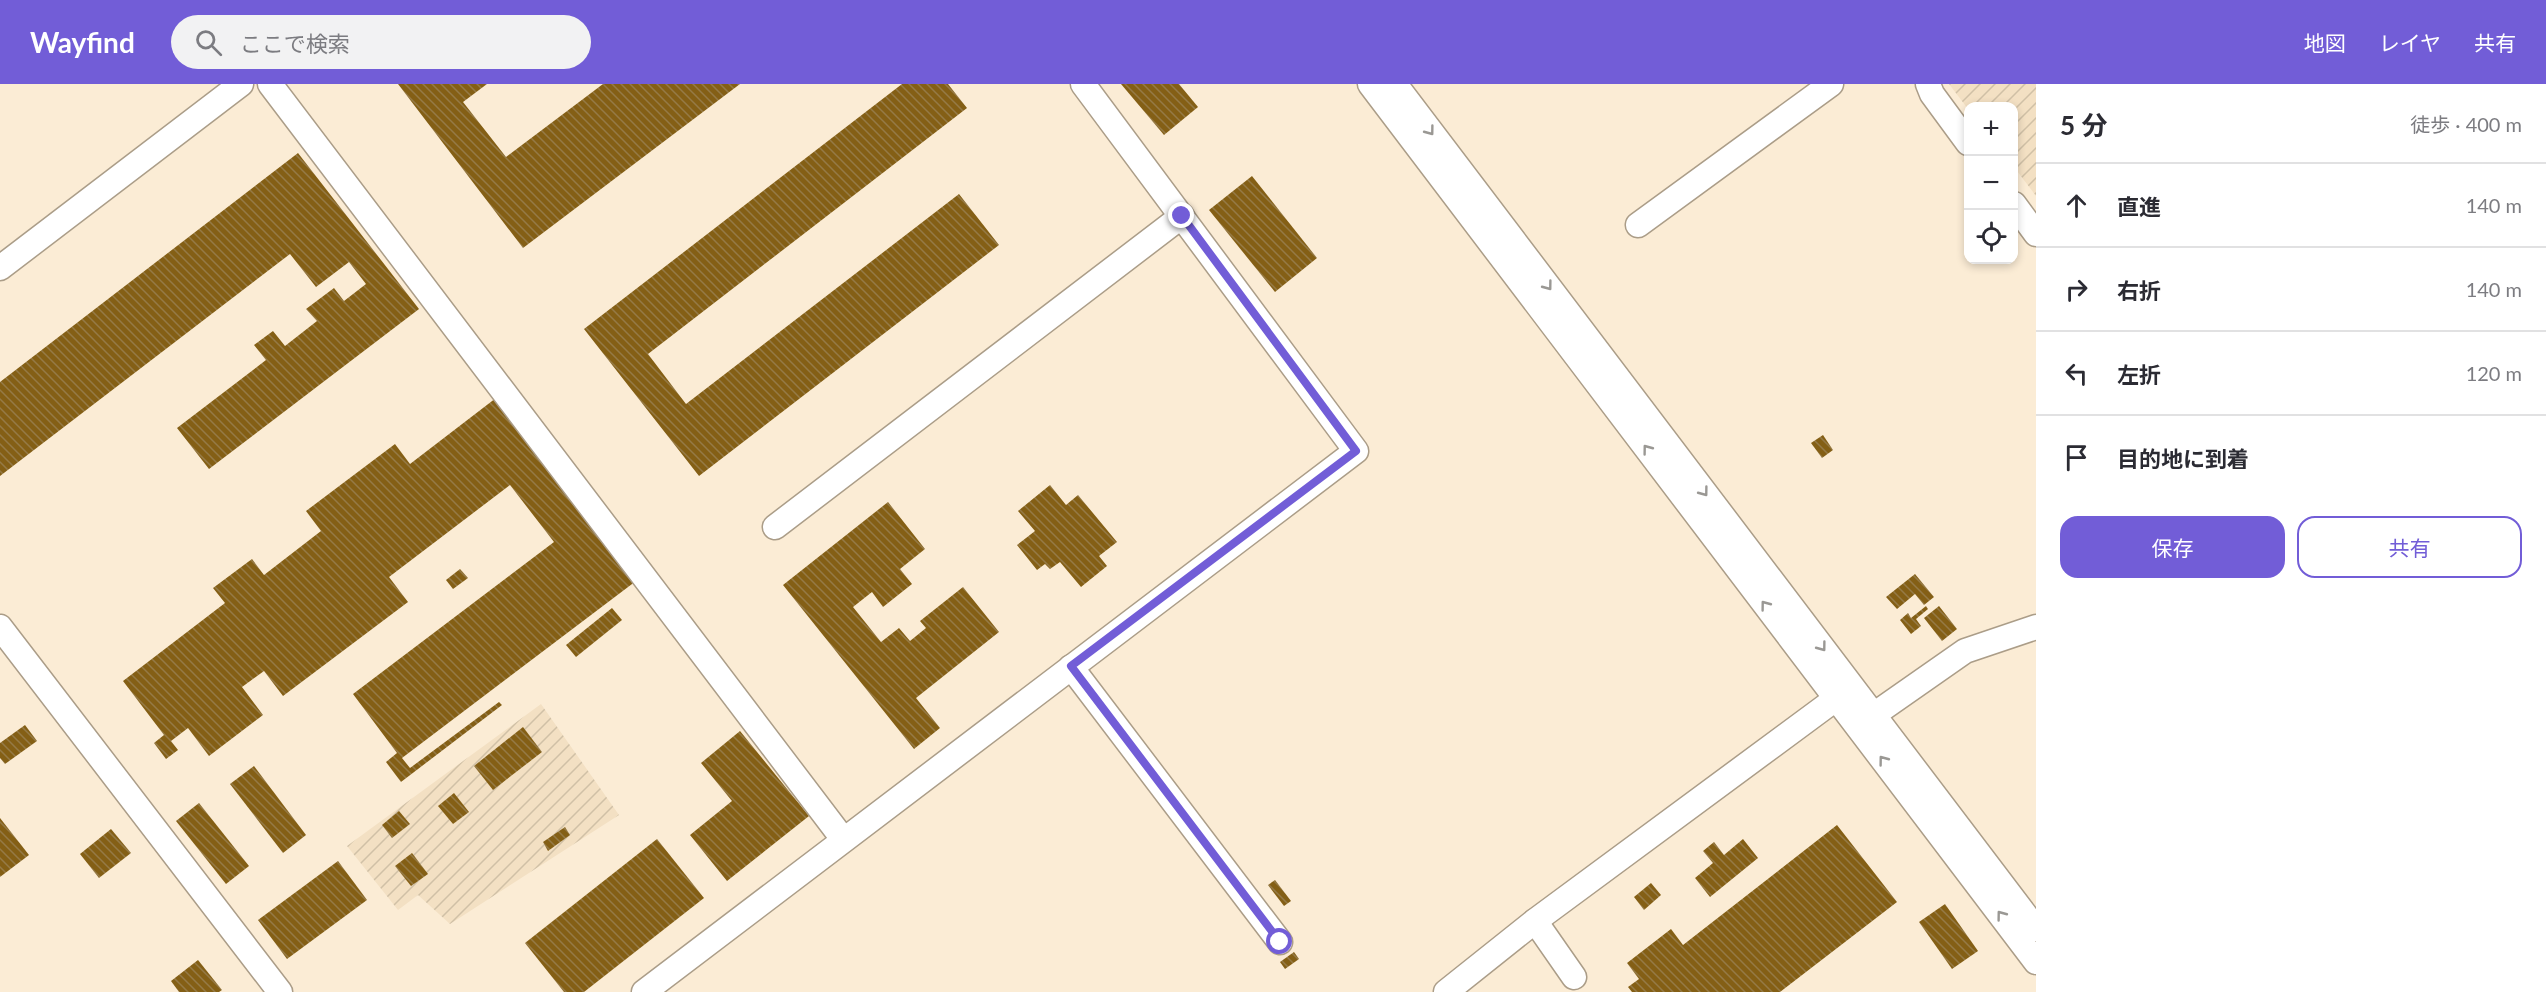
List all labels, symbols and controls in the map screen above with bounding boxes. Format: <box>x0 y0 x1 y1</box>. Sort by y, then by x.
search box <box>171 15 591 69</box>
text: Wayfind <box>30 25 135 59</box>
icon: search <box>192 26 225 59</box>
text: ここで検索 <box>240 30 350 57</box>
text: 地図 <box>2304 30 2346 55</box>
text: レイヤ <box>2379 30 2441 55</box>
text: 共有 <box>2474 30 2516 55</box>
map controls <box>1964 102 2018 264</box>
button: + <box>1964 102 2018 156</box>
text: 5 分 <box>2060 109 2107 141</box>
text: 徒歩 · 400 m <box>2410 112 2522 136</box>
one-way arrow <box>1423 124 1434 135</box>
button: − <box>1964 156 2018 210</box>
icon: ahead <box>2060 189 2093 222</box>
text: 直進 <box>2117 193 2161 220</box>
text: 140 m <box>2466 193 2522 217</box>
route end <box>1168 202 1194 228</box>
button: locate <box>1964 210 2018 264</box>
icon: right <box>2060 273 2093 306</box>
text: 右折 <box>2117 277 2161 304</box>
text: 140 m <box>2466 277 2522 301</box>
one-way arrow <box>1541 279 1552 290</box>
icon: left <box>2060 357 2093 390</box>
text: 左折 <box>2117 361 2161 388</box>
text: 120 m <box>2466 361 2522 385</box>
icon: arrive <box>2060 441 2093 474</box>
one-way arrow <box>1643 445 1654 456</box>
text: 目的地に到着 <box>2117 445 2249 472</box>
one-way arrow <box>1697 485 1708 496</box>
button: 保存 <box>2060 516 2285 578</box>
button: 共有 <box>2297 516 2522 578</box>
one-way arrow <box>1761 600 1772 611</box>
one-way arrow <box>1815 640 1826 651</box>
one-way arrow <box>1879 756 1890 767</box>
one-way arrow <box>1997 911 2008 922</box>
route start <box>1266 928 1292 954</box>

